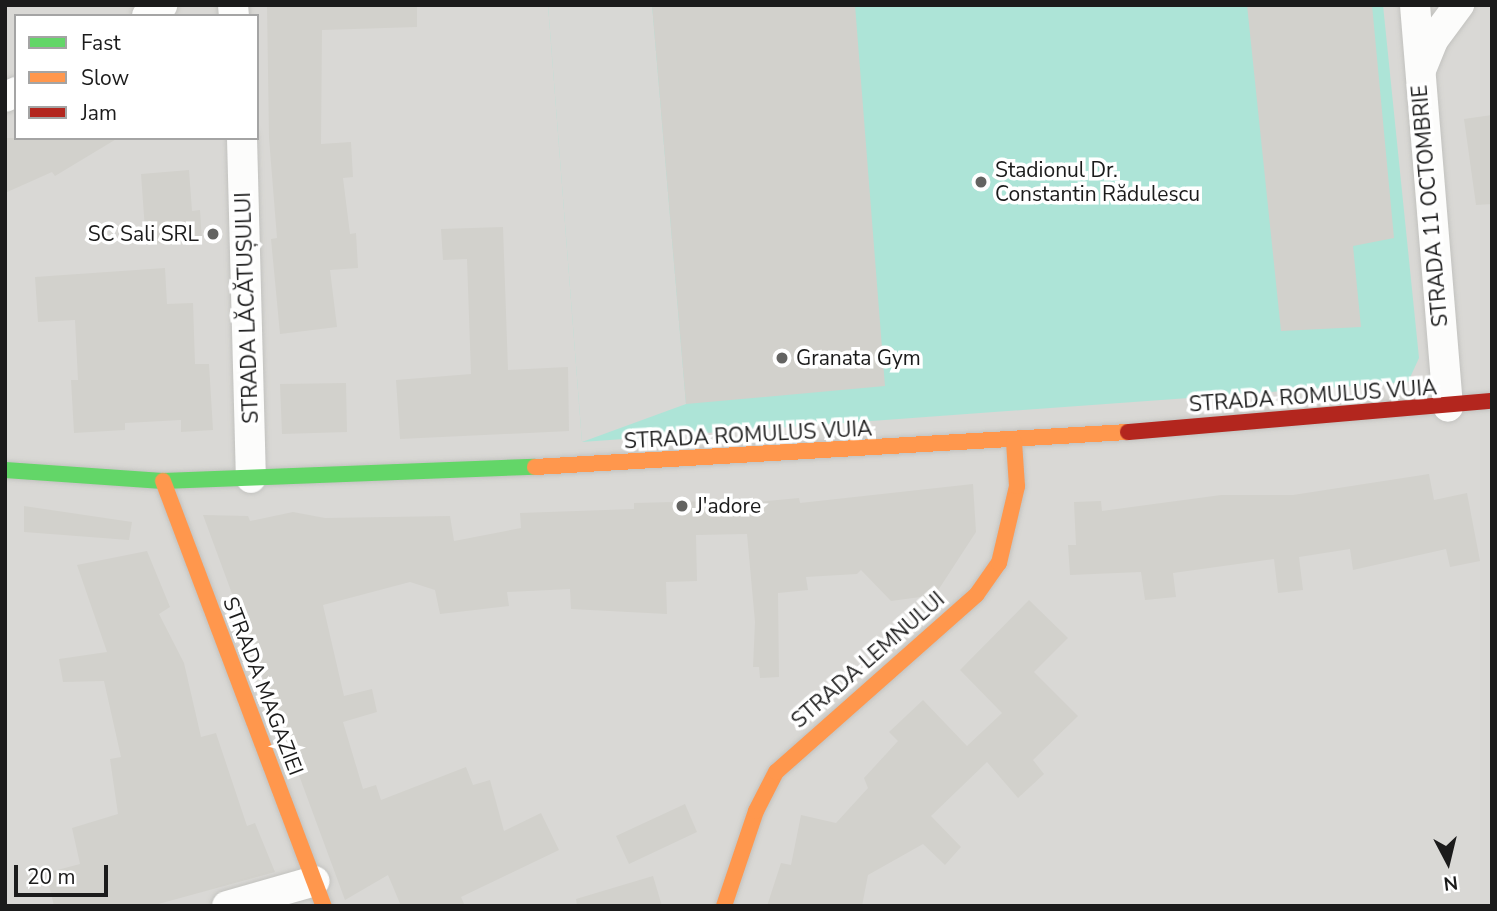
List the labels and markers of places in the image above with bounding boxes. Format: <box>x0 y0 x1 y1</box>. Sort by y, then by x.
place label: Stadionul Dr. Constantin Rădulescu <box>995 157 1200 207</box>
marker: Stadionul Dr. Constantin Rădulescu <box>973 174 989 190</box>
place label: SC Sali SRL <box>88 221 199 247</box>
marker: SC Sali SRL <box>205 226 221 242</box>
place label: Granata Gym <box>796 345 921 371</box>
marker: Granata Gym <box>774 350 790 366</box>
place label: J'adore <box>696 493 761 519</box>
marker: J'adore <box>674 498 690 514</box>

